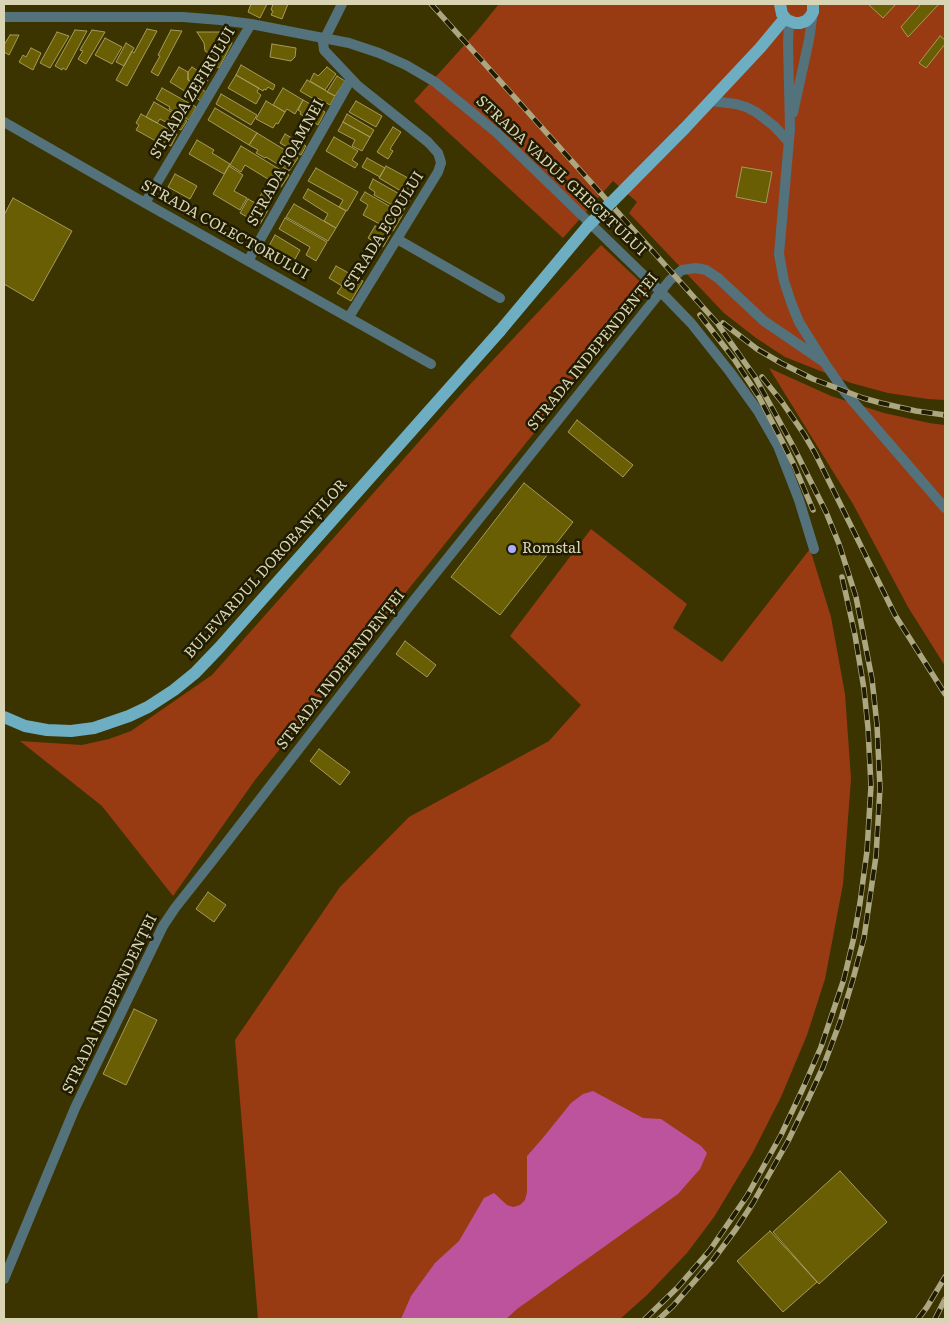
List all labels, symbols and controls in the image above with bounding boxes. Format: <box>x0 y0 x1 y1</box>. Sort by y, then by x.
street label: STRADA ZEFIRULUI <box>147 24 239 162</box>
street label: STRADA VADUL GHECETULUI <box>472 92 650 260</box>
street label: STRADA TOAMNEI <box>244 96 328 230</box>
street label: STRADA ECOULUI <box>340 168 428 294</box>
street label: STRADA COLECTORULUI <box>138 176 312 284</box>
street label: STRADA INDEPENDENȚEI <box>524 270 662 434</box>
street label: BULEVARDUL DOROBANȚILOR <box>181 476 351 662</box>
place label: Romstal <box>522 540 581 558</box>
marker: Romstal <box>506 543 518 555</box>
street label: STRADA INDEPENDENȚEI <box>273 587 409 753</box>
street label: STRADA INDEPENDENȚEI <box>59 911 161 1097</box>

